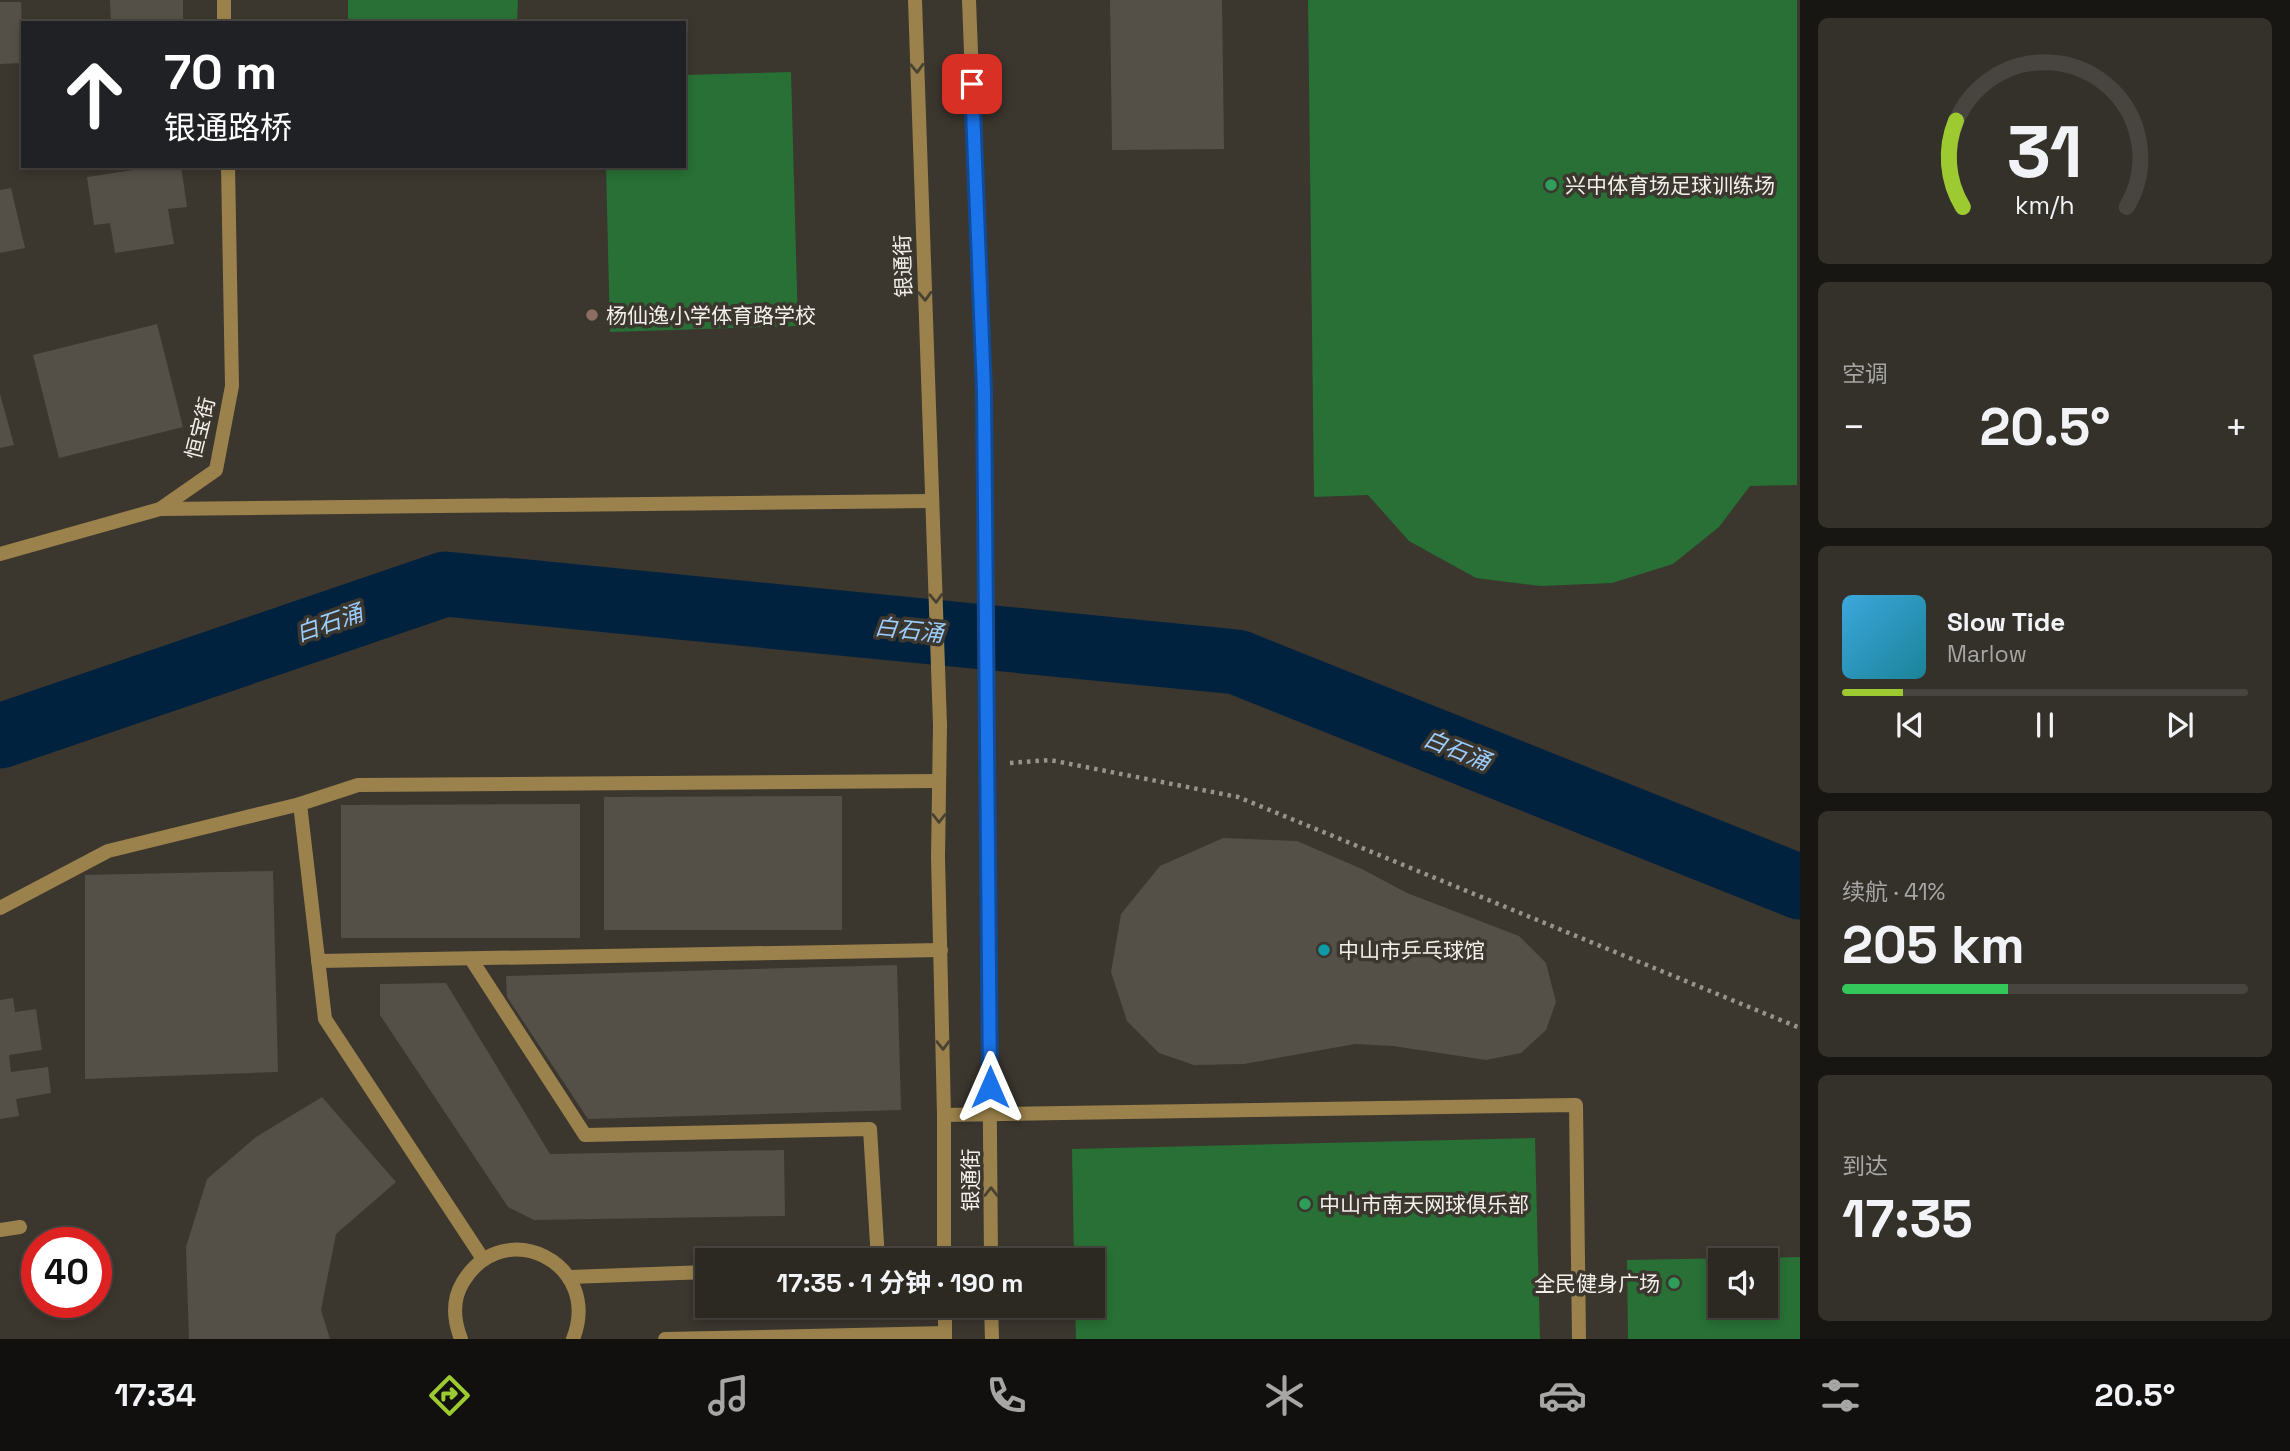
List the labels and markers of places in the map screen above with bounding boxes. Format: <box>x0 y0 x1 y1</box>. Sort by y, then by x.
pin <box>942 54 1002 114</box>
place label: 兴中体育场足球训练场 <box>1565 172 1775 199</box>
marker: 兴中体育场足球训练场 <box>1543 177 1559 193</box>
place label: 杨仙逸小学体育路学校 <box>606 302 816 329</box>
marker: 杨仙逸小学体育路学校 <box>584 307 600 323</box>
place label: 中山市乒乓球馆 <box>1338 937 1485 964</box>
marker: 中山市乒乓球馆 <box>1316 942 1332 958</box>
place label: 中山市南天网球俱乐部 <box>1319 1191 1529 1218</box>
marker: 中山市南天网球俱乐部 <box>1297 1196 1313 1212</box>
place label: 全民健身广场 <box>1534 1270 1660 1297</box>
marker: 全民健身广场 <box>1666 1275 1682 1291</box>

